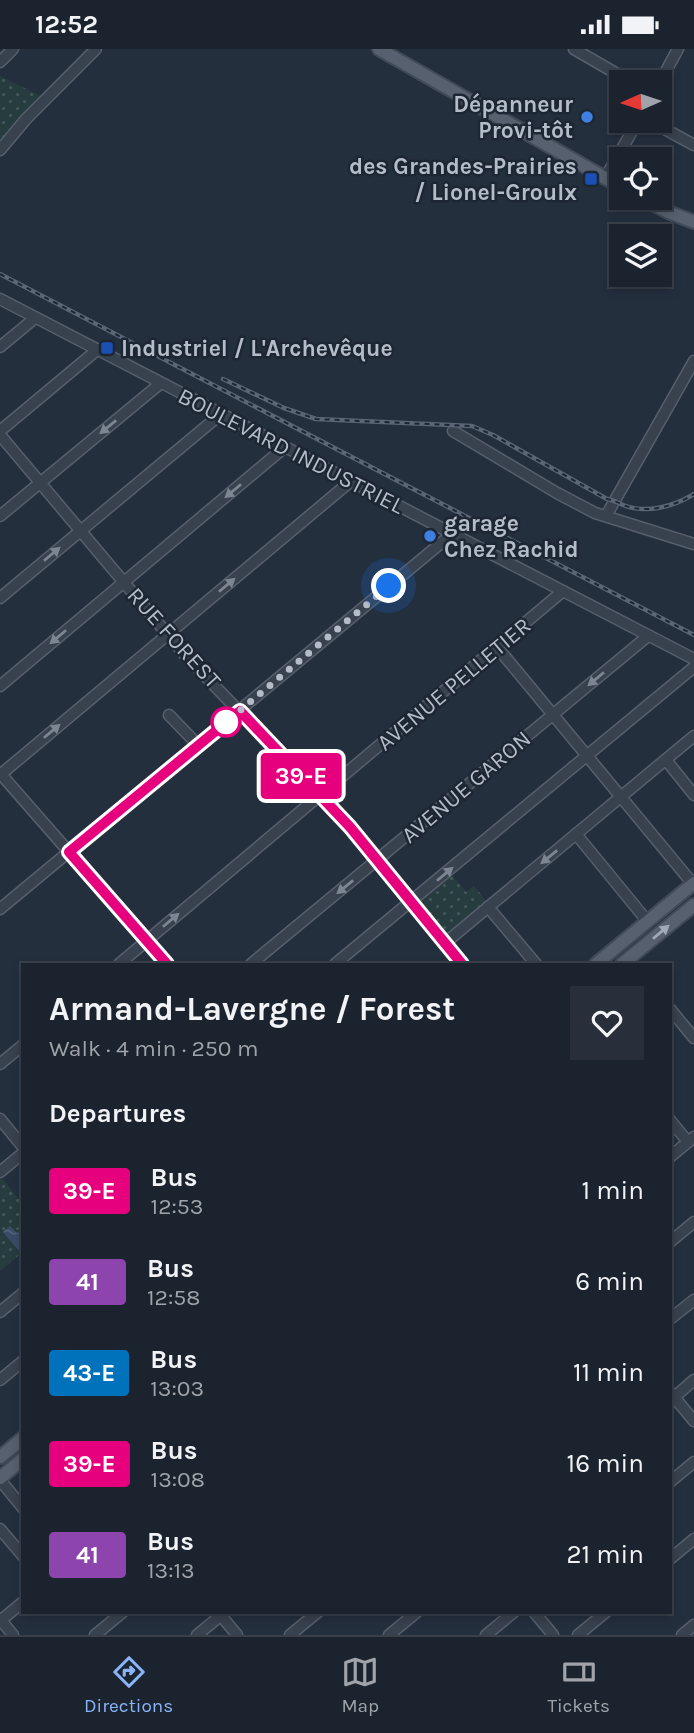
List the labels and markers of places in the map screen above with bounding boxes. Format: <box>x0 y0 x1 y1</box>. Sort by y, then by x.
place label: Dépanneur Provi-tôt <box>453 91 573 144</box>
marker: Dépanneur Provi-tôt <box>579 109 595 125</box>
place label: des Grandes-Prairies / Lionel-Groulx <box>349 153 577 206</box>
marker: des Grandes-Prairies / Lionel-Groulx <box>583 171 599 187</box>
place label: Industriel / L'Archevêque <box>121 335 393 362</box>
marker: Industriel / L'Archevêque <box>99 340 115 356</box>
place label: garage Chez Rachid <box>444 510 579 563</box>
marker: garage Chez Rachid <box>422 528 438 544</box>
unlabelled marker <box>211 707 241 737</box>

